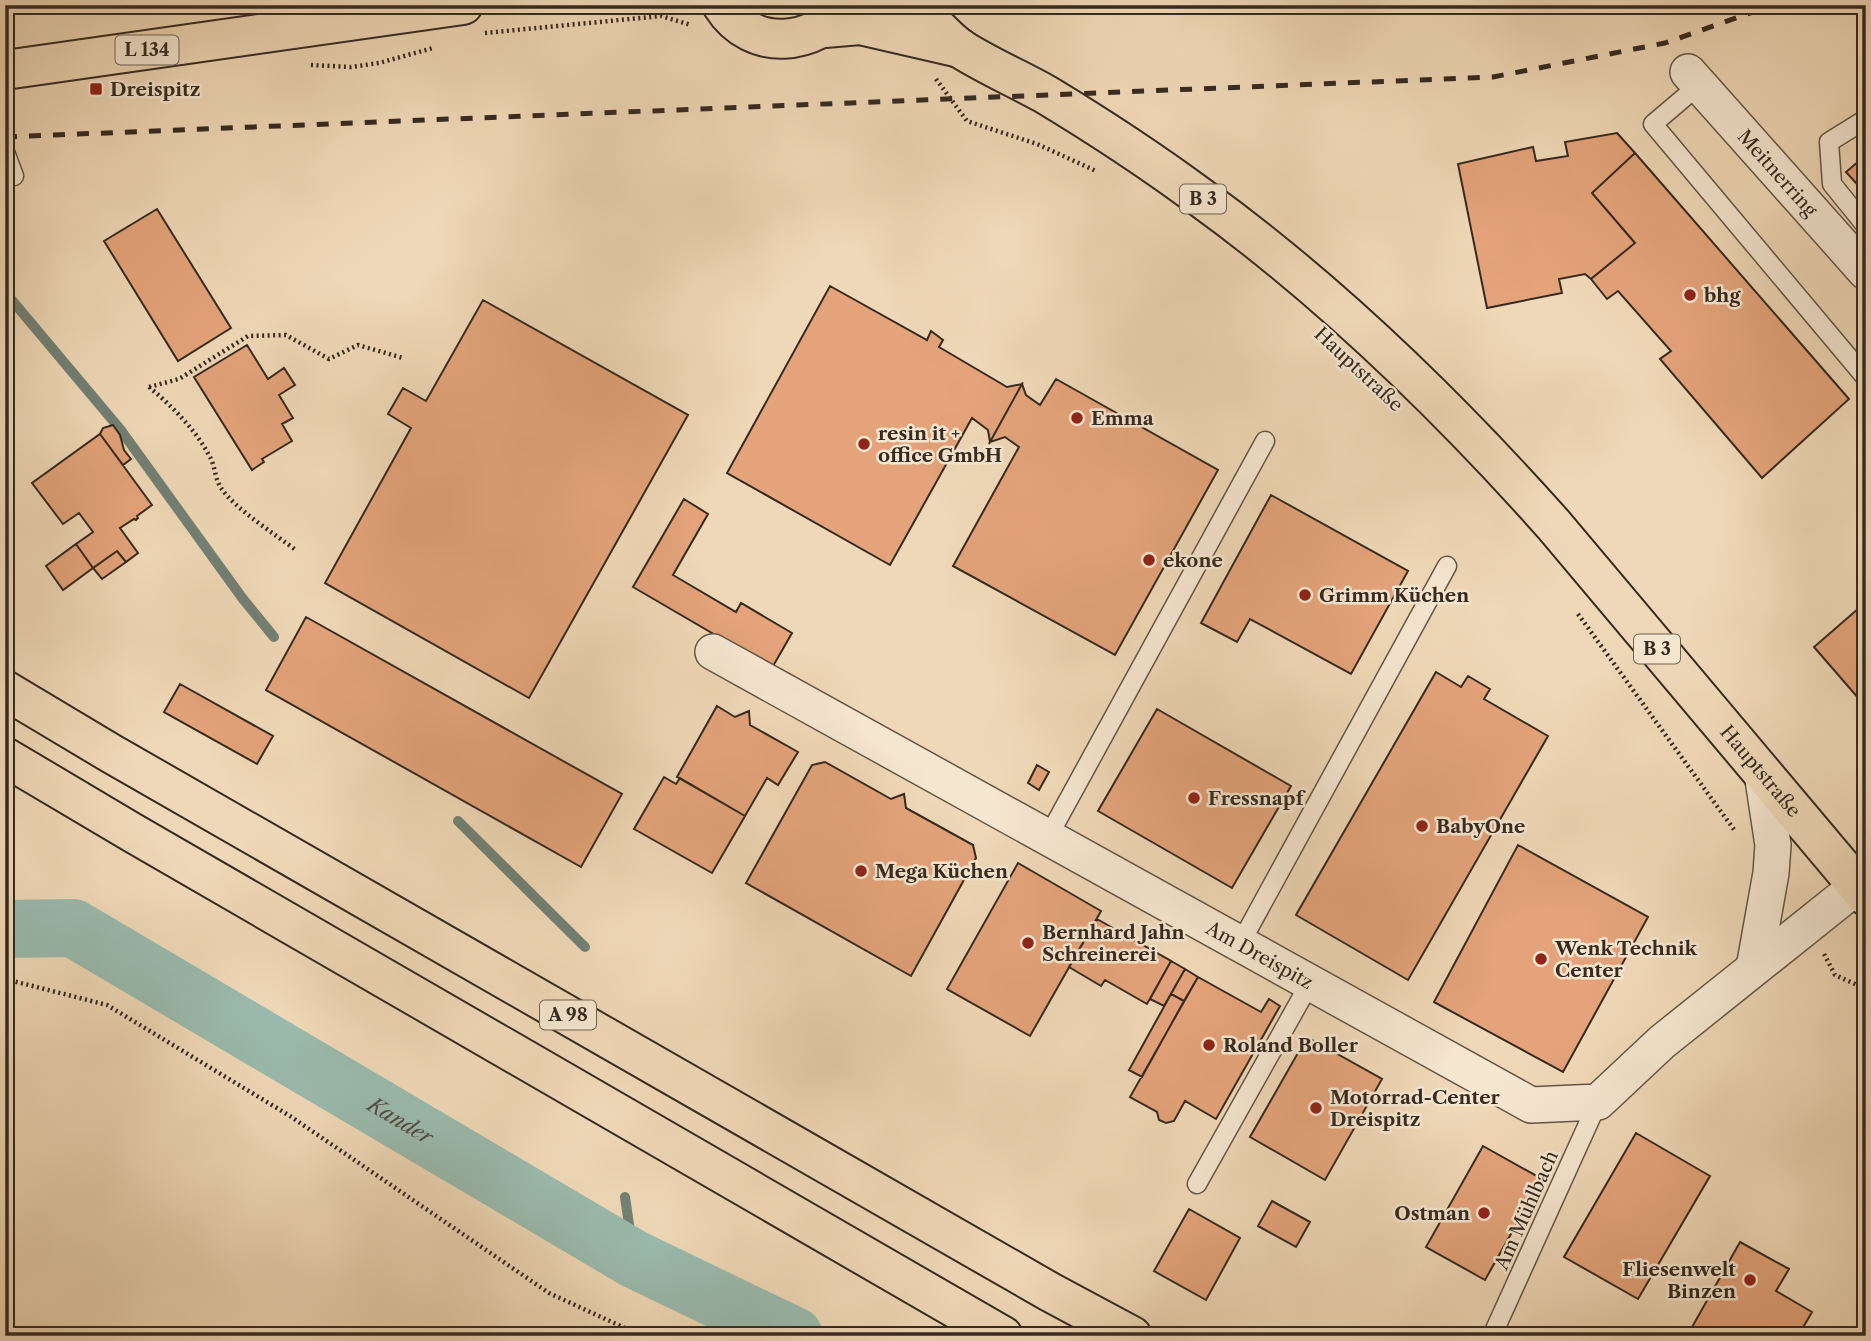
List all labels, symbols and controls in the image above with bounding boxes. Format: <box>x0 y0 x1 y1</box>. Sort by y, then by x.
road number: L 134 <box>116 36 178 64</box>
place label: Dreispitz <box>110 78 200 101</box>
marker: Dreispitz <box>88 81 104 97</box>
street label: Meitnerring <box>1733 125 1823 222</box>
road number: B 3 <box>1180 184 1226 214</box>
place label: bhg <box>1703 284 1741 307</box>
marker: bhg <box>1682 287 1698 303</box>
street label: Hauptstraße <box>1310 322 1408 416</box>
place label: Emma <box>1091 407 1155 430</box>
marker: Emma <box>1069 410 1085 426</box>
place label: resin it + office GmbH <box>878 422 1002 467</box>
marker: resin it + office GmbH <box>856 436 872 452</box>
place label: ekone <box>1163 549 1223 572</box>
marker: ekone <box>1141 552 1157 568</box>
place label: Grimm Küchen <box>1319 584 1469 607</box>
marker: Grimm Küchen <box>1297 587 1313 603</box>
road number: B 3 <box>1634 634 1680 664</box>
street label: Hauptstraße <box>1715 721 1806 822</box>
place label: Fressnapf <box>1208 787 1307 810</box>
marker: Fressnapf <box>1186 790 1202 806</box>
place label: BabyOne <box>1436 815 1525 838</box>
marker: BabyOne <box>1414 818 1430 834</box>
place label: Mega Küchen <box>875 860 1008 883</box>
marker: Mega Küchen <box>853 863 869 879</box>
street label: Am Dreispitz <box>1201 916 1317 994</box>
place label: Bernhard Jahn Schreinerei <box>1042 921 1185 966</box>
marker: Bernhard Jahn Schreinerei <box>1020 935 1036 951</box>
place label: Wenk Technik Center <box>1554 937 1697 982</box>
marker: Wenk Technik Center <box>1533 951 1549 967</box>
road number: A 98 <box>540 1000 596 1030</box>
place label: Roland Boller <box>1223 1034 1359 1057</box>
marker: Roland Boller <box>1201 1037 1217 1053</box>
place label: Motorrad-Center Dreispitz <box>1330 1086 1501 1131</box>
water label: Kander <box>362 1091 439 1150</box>
marker: Motorrad-Center Dreispitz <box>1308 1100 1324 1116</box>
street label: Am Mühlbach <box>1490 1147 1563 1274</box>
place label: Ostman <box>1394 1202 1470 1225</box>
marker: Ostman <box>1476 1205 1492 1221</box>
place label: Fliesenwelt Binzen <box>1622 1258 1736 1303</box>
marker: Fliesenwelt Binzen <box>1742 1272 1758 1288</box>

